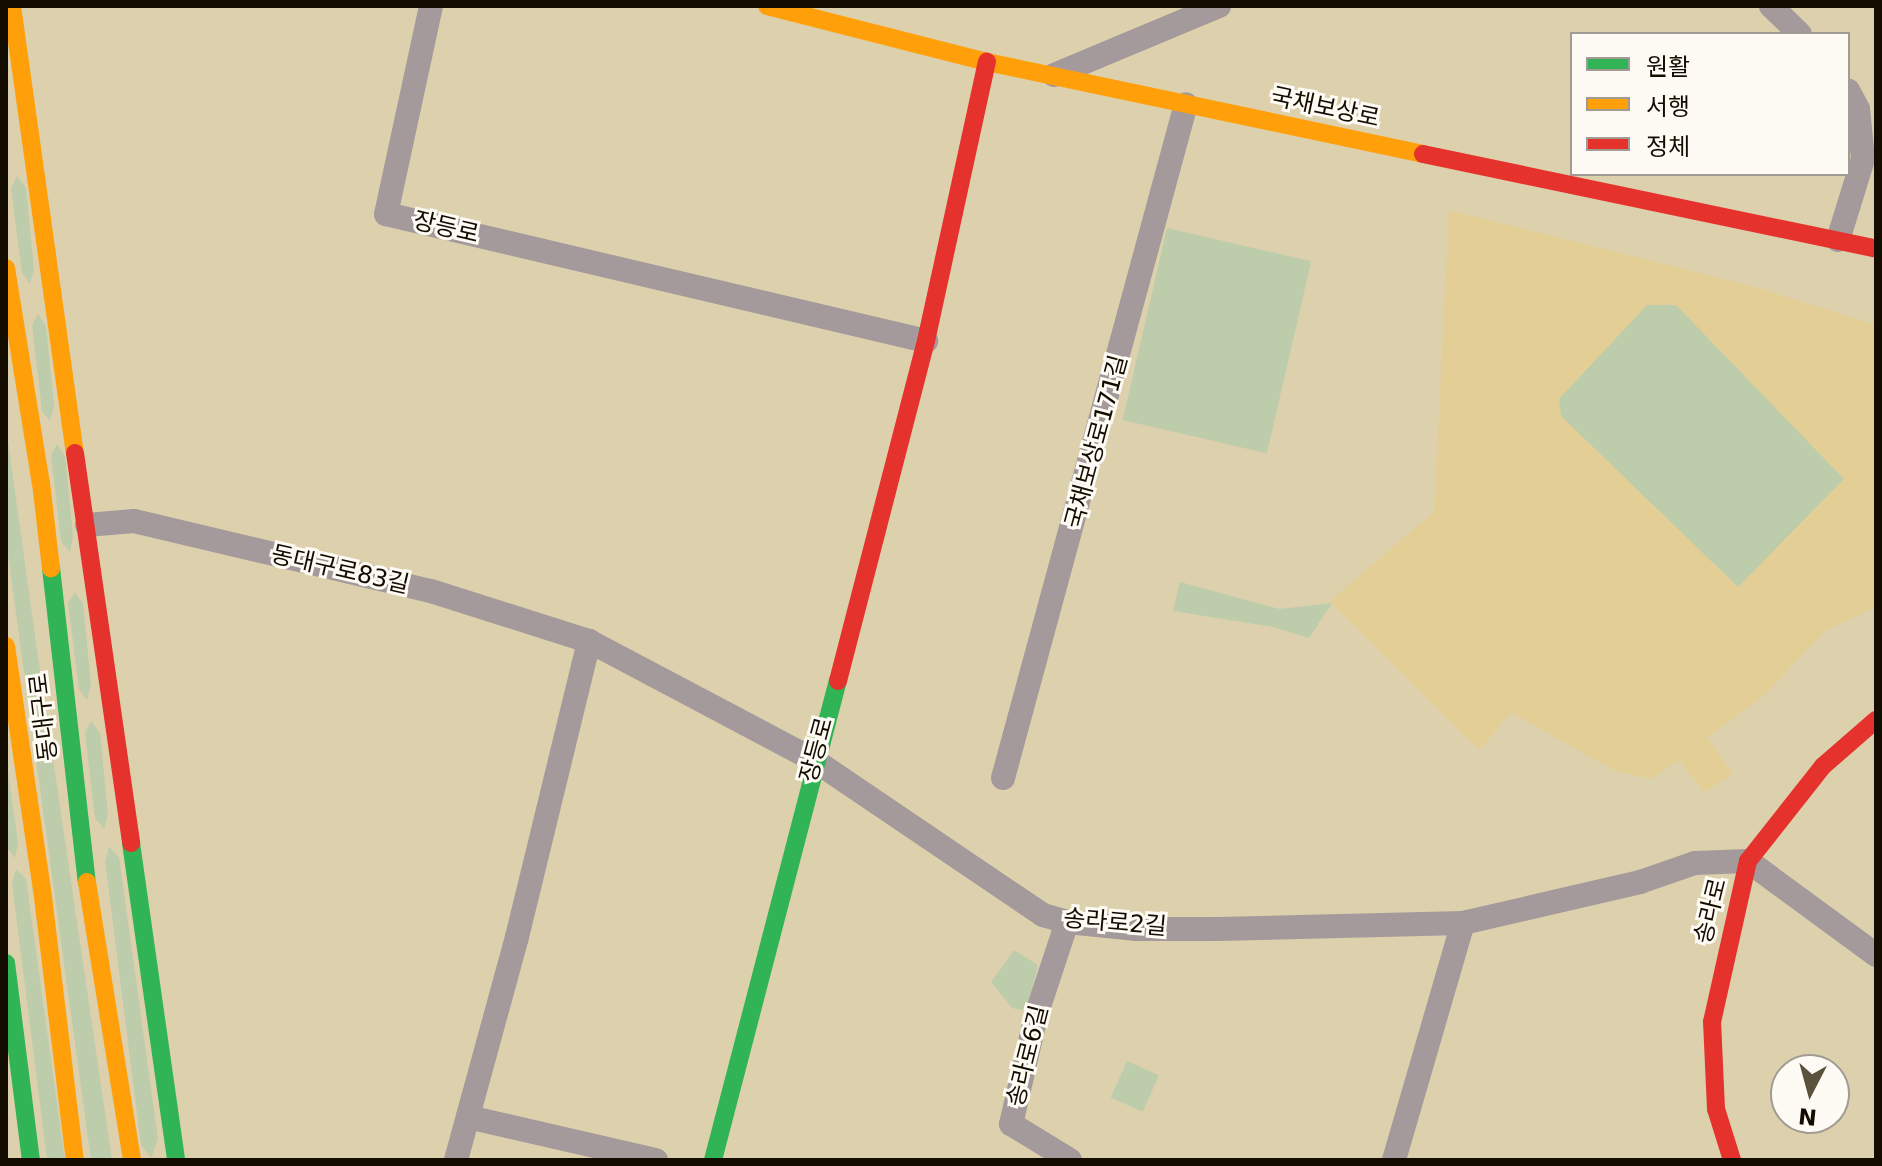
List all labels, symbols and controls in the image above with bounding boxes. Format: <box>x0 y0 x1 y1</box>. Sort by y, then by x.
legend <box>1570 32 1850 176</box>
text: 원활 <box>1646 53 1690 81</box>
street label: 국채보상로 <box>1268 82 1382 134</box>
text: 서행 <box>1646 93 1690 121</box>
text: 정체 <box>1646 133 1690 161</box>
street label: 장등로 <box>410 207 482 249</box>
street label: 국채보상로171길 <box>1060 352 1134 532</box>
street label: 동대구로83길 <box>268 540 412 600</box>
street label: 동대구로 <box>24 671 64 763</box>
street label: 장등로 <box>795 714 839 786</box>
street label: 송라로 <box>1689 875 1733 947</box>
street label: 송라로2길 <box>1062 904 1168 942</box>
street label: 송라로6길 <box>1001 1002 1055 1110</box>
north arrow <box>1770 1054 1850 1134</box>
text: N <box>1797 1103 1818 1130</box>

